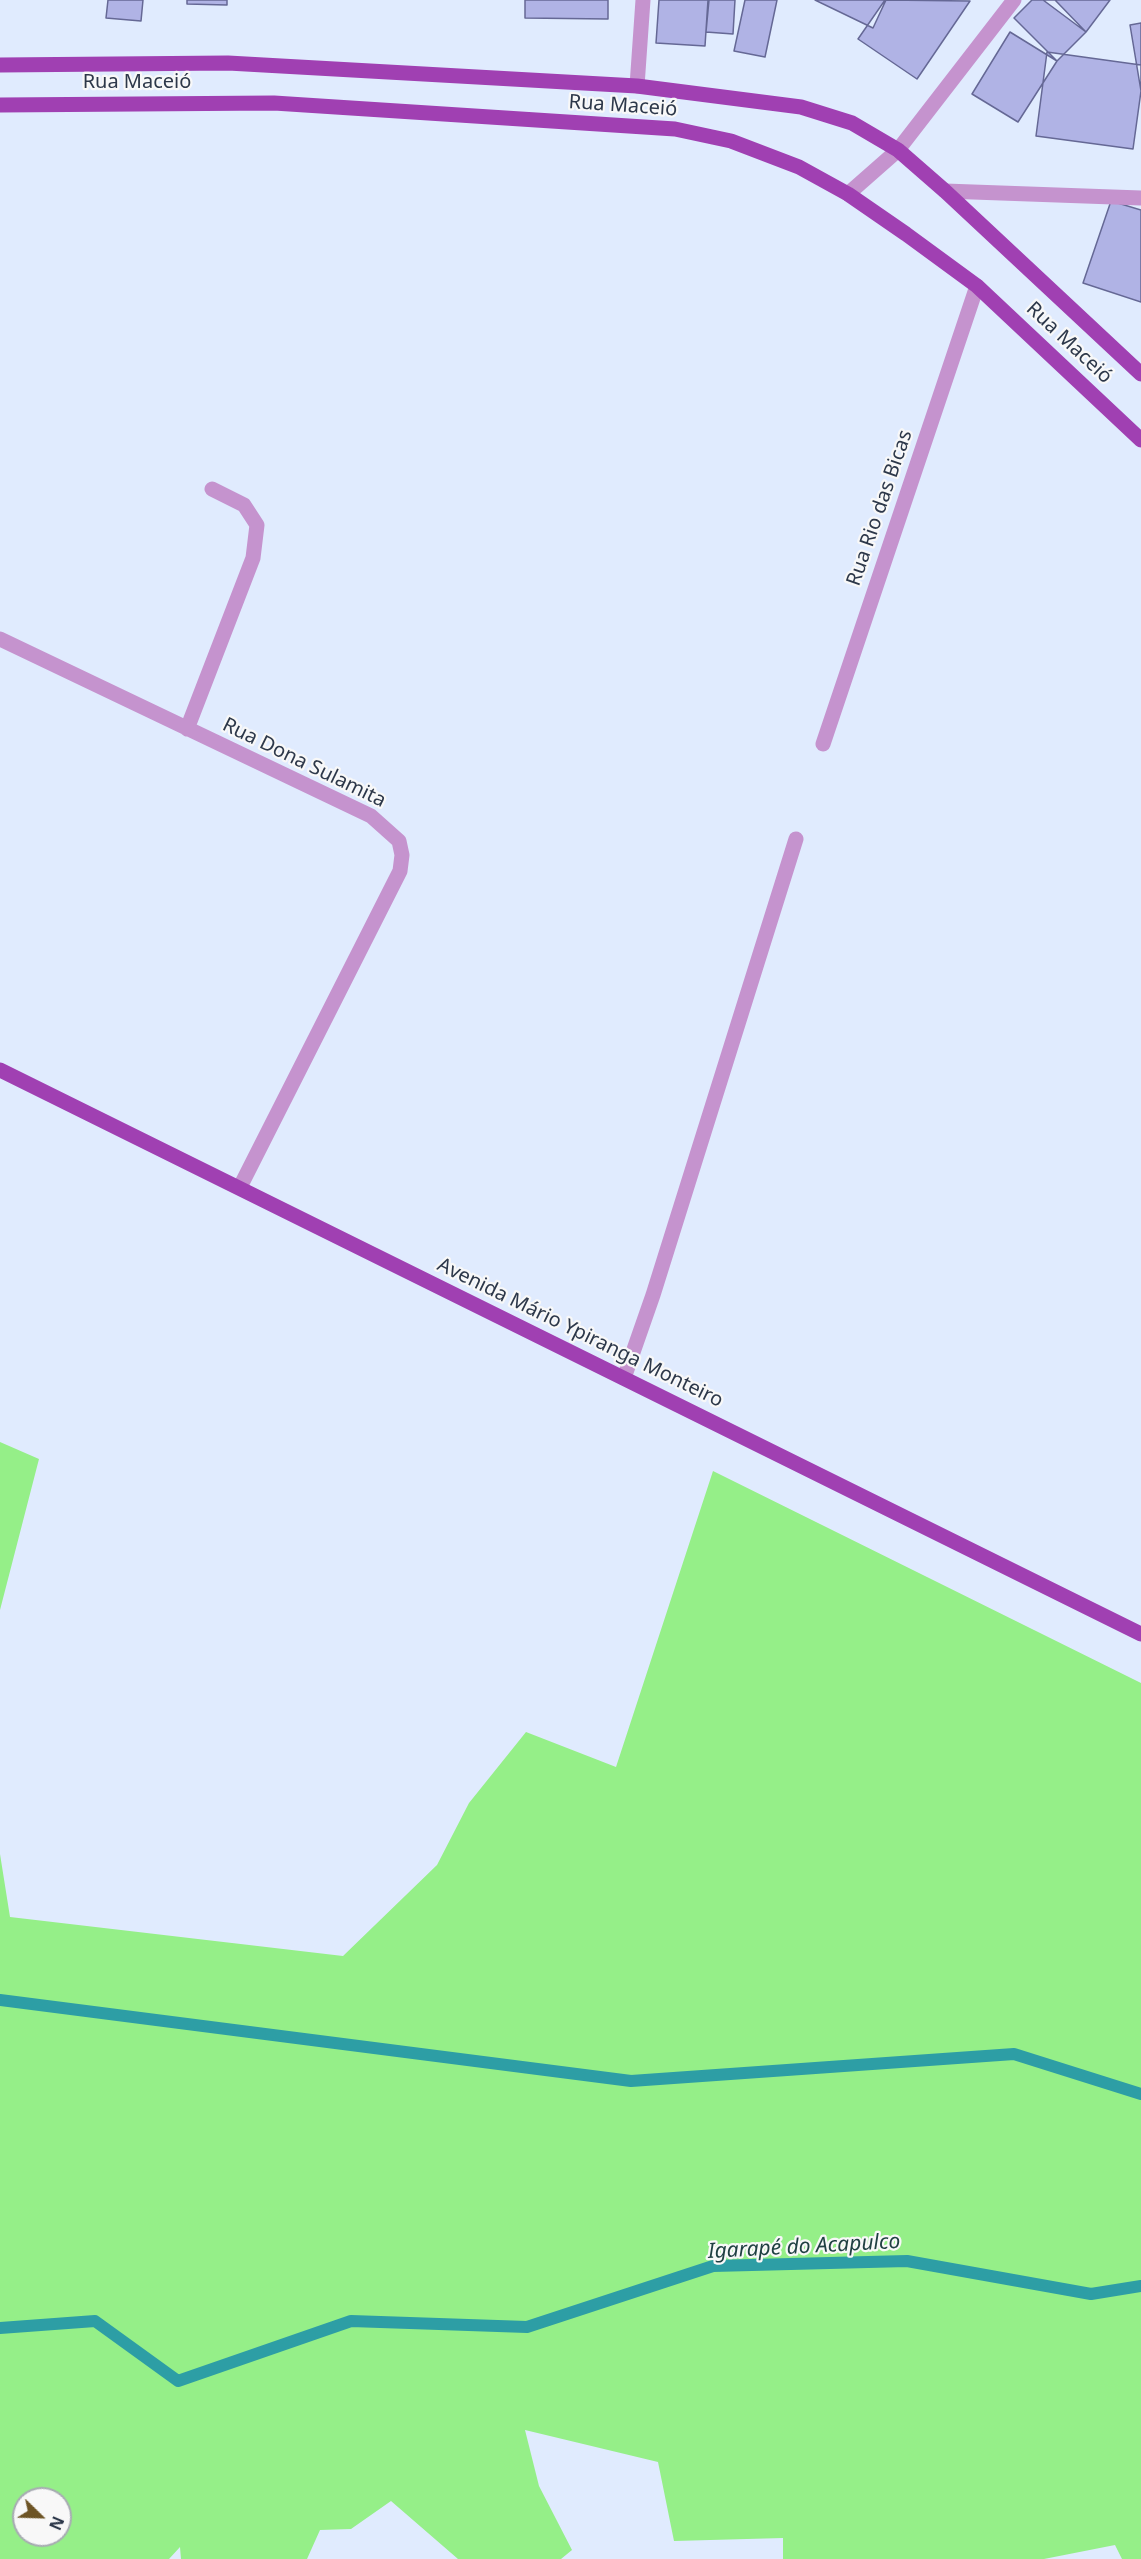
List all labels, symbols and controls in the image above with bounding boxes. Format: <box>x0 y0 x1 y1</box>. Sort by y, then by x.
street label: Rua Maceió <box>83 70 191 94</box>
street label: Rua Maceió <box>568 90 678 122</box>
street label: Rua Maceió <box>1021 297 1117 389</box>
street label: Rua Rio das Bicas <box>842 427 918 589</box>
street label: Rua Dona Sulamita <box>218 713 390 813</box>
street label: Avenida Mário Ypiranga Monteiro <box>433 1253 727 1413</box>
water label: Igarapé do Acapulco <box>707 2229 901 2265</box>
north arrow <box>12 2487 72 2547</box>
text: N <box>44 2513 69 2534</box>

